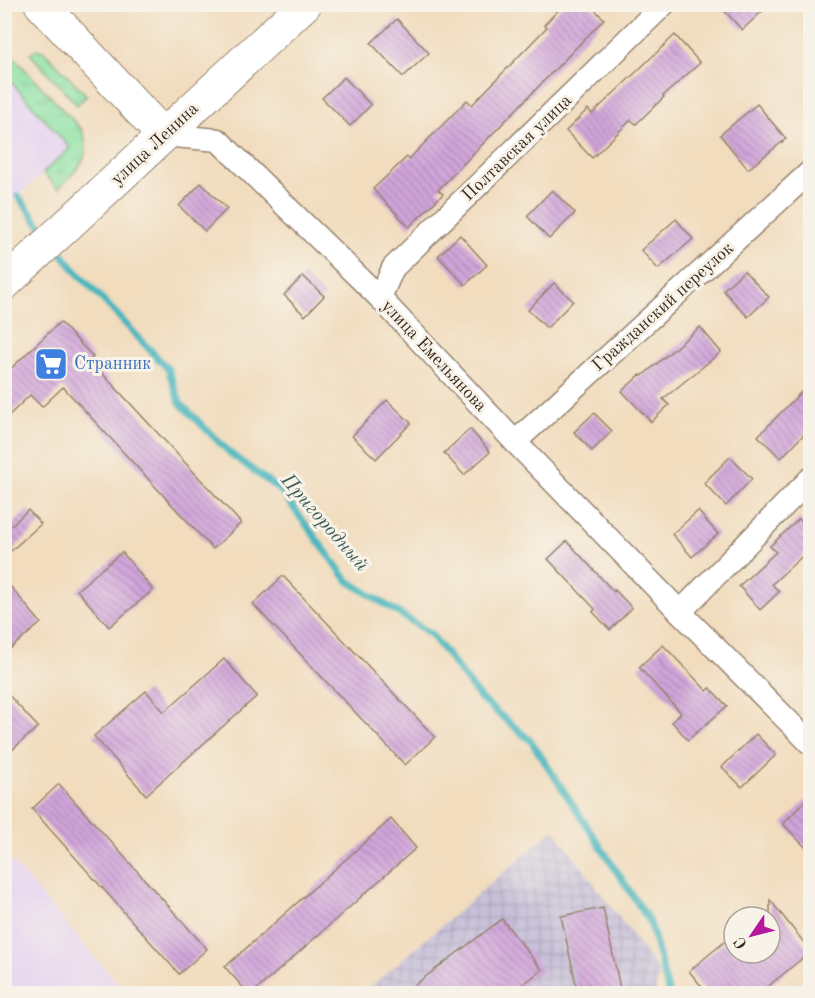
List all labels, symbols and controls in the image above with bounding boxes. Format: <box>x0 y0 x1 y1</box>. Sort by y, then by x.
street label: Полтавская улица <box>459 91 575 205</box>
street label: улица Ленина <box>108 99 202 189</box>
street label: Гражданский переулок <box>589 239 737 375</box>
street label: улица Емельянова <box>378 297 490 415</box>
supermarket icon: Странник <box>33 346 69 382</box>
place label: Странник <box>74 355 151 373</box>
water label: Пригородный <box>276 470 372 576</box>
north arrow <box>722 905 782 965</box>
text: С <box>732 934 751 951</box>

